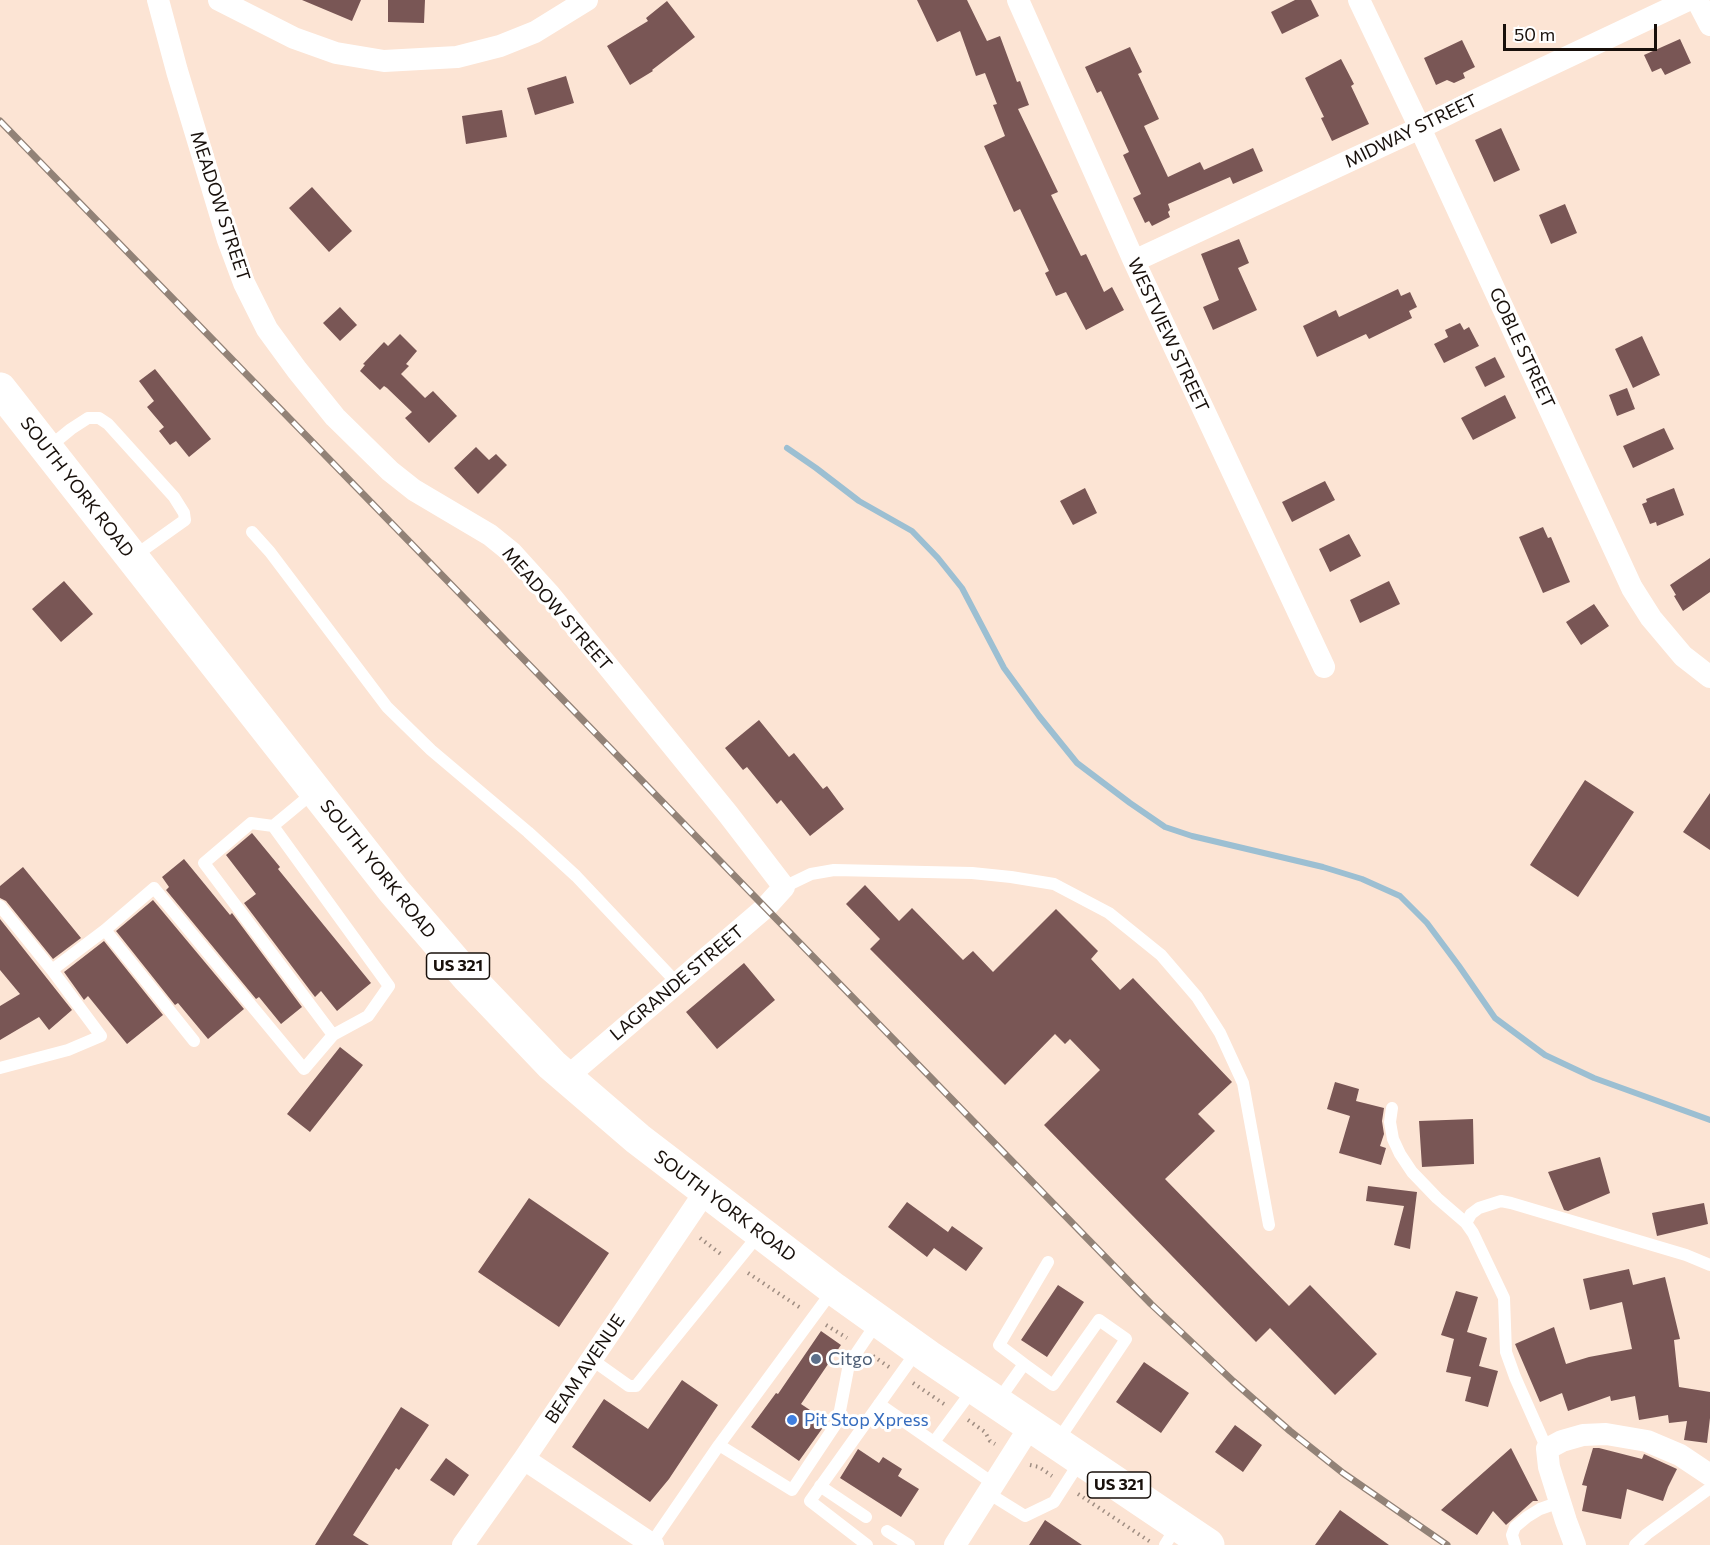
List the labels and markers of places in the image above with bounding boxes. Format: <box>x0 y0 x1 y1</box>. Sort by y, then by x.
place label: Citgo <box>828 1348 873 1370</box>
marker: Citgo <box>809 1352 823 1366</box>
place label: Pit Stop Xpress <box>804 1409 929 1431</box>
marker: Pit Stop Xpress <box>785 1413 799 1427</box>

